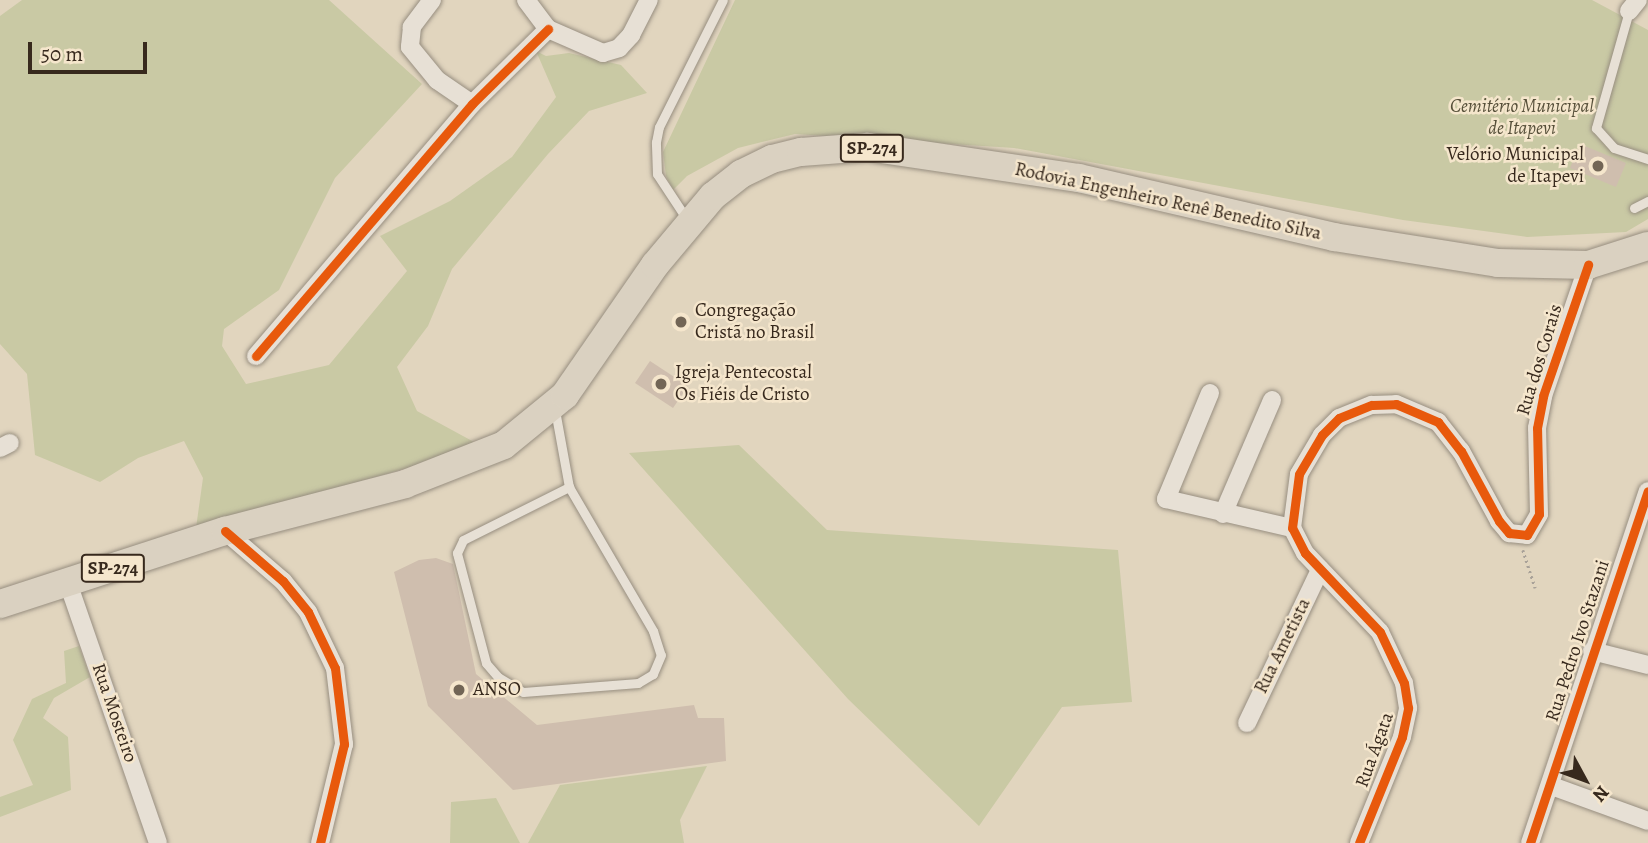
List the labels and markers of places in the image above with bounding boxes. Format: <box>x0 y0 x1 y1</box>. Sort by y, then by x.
place label: Velório Municipal de Itapevi <box>1447 144 1584 188</box>
marker: Velório Municipal de Itapevi <box>1590 158 1606 174</box>
place label: Congregação Cristã no Brasil <box>695 300 814 344</box>
marker: Congregação Cristã no Brasil <box>673 314 689 330</box>
place label: Igreja Pentecostal Os Fiéis de Cristo <box>675 362 812 406</box>
marker: Igreja Pentecostal Os Fiéis de Cristo <box>653 376 669 392</box>
place label: ANSO <box>473 679 521 701</box>
marker: ANSO <box>451 682 467 698</box>

